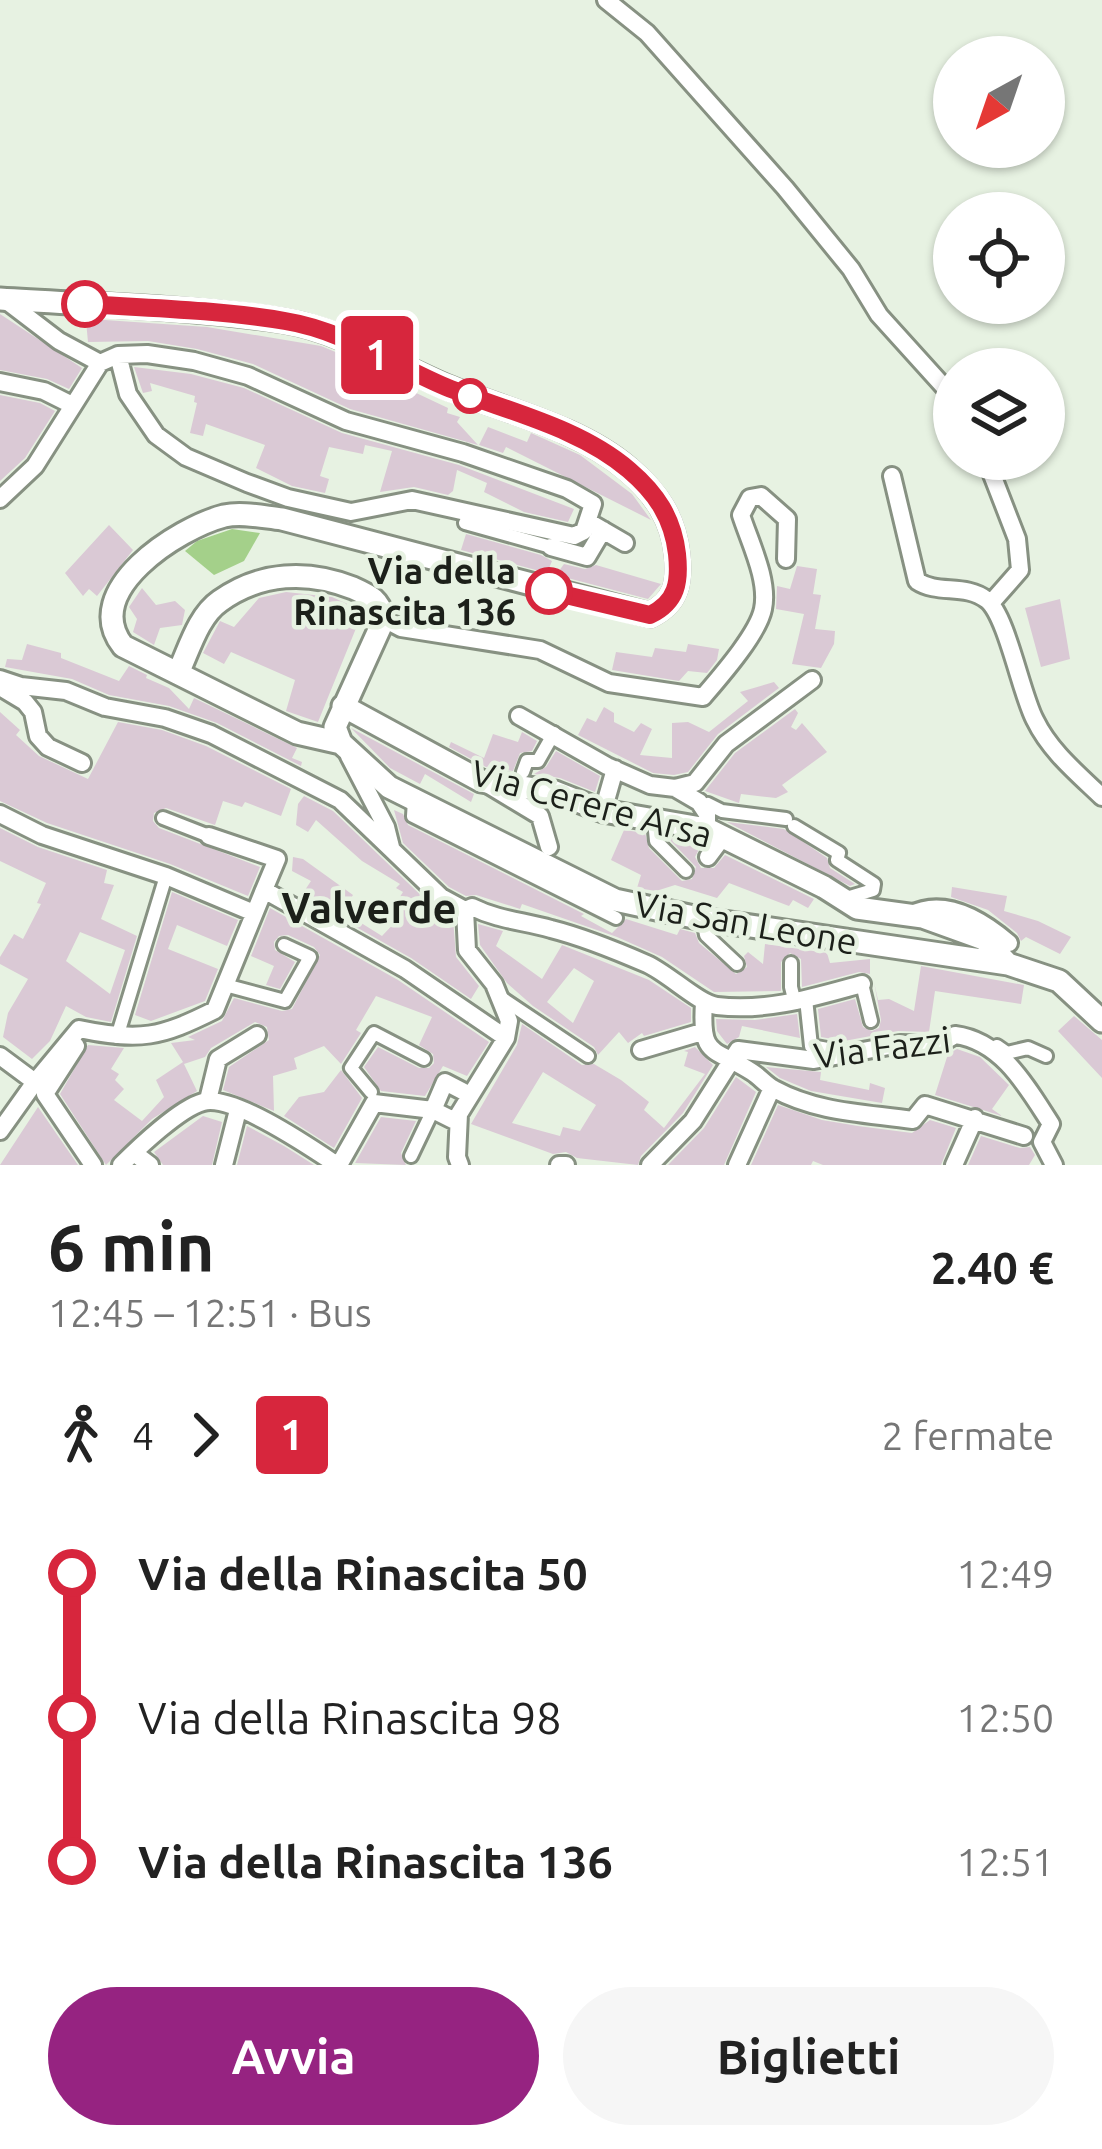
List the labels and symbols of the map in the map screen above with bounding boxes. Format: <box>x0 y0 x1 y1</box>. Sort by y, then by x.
north arrow <box>933 36 1065 168</box>
unlabelled marker <box>63 282 107 326</box>
line badge: 1 <box>338 316 416 394</box>
unlabelled marker <box>454 380 486 412</box>
place label: Via della Rinascita 136 <box>293 550 516 632</box>
marker: Via della Rinascita 136 <box>527 569 571 613</box>
street label: Via Cerere Arsa <box>467 751 717 855</box>
street label: Via San Leone <box>631 882 861 962</box>
district label: Valverde <box>281 884 457 931</box>
street label: Via Fazzi <box>811 1018 953 1076</box>

